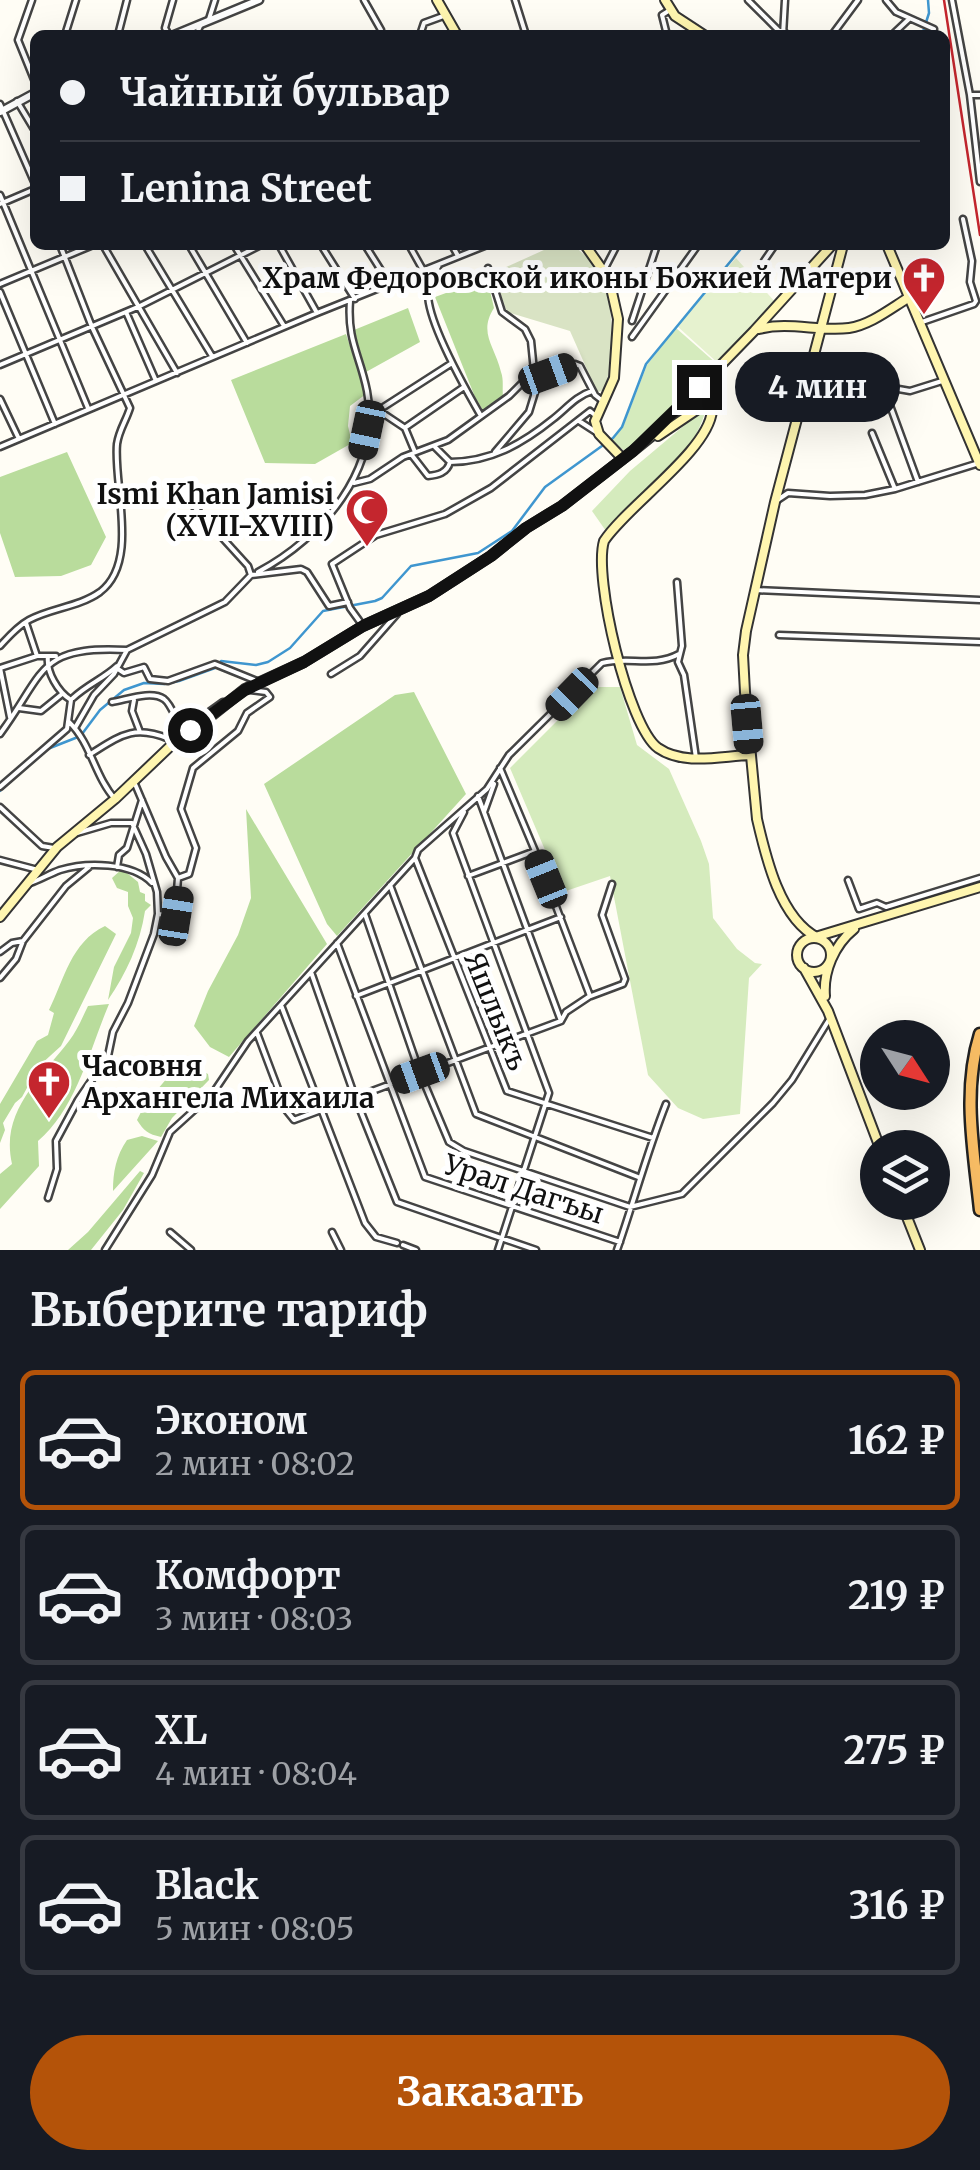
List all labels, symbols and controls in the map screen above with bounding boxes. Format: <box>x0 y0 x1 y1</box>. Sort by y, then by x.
text: Чайный бульвар <box>120 69 450 116</box>
text: Lenina Street <box>120 165 372 212</box>
church icon: Xрам Федоровской иконы Божией Матери <box>901 255 947 316</box>
place label: Xрам Федоровской иконы Божией Матери <box>263 260 892 296</box>
car <box>515 350 581 398</box>
callout: 4 мин <box>734 352 899 422</box>
route end <box>677 365 722 410</box>
text: 4 мин <box>768 367 867 407</box>
car <box>346 398 388 462</box>
place label: Ismi Khan Jamisi (XVII-XVIII) <box>97 476 334 544</box>
mosque icon: Ismi Khan Jamisi (XVII-XVIII) <box>344 487 390 548</box>
car <box>540 662 604 726</box>
car <box>729 693 765 755</box>
route start <box>168 708 213 753</box>
car <box>521 846 571 912</box>
car <box>156 884 196 948</box>
street label: Яшлыкъ <box>456 947 536 1075</box>
north arrow <box>860 1020 950 1110</box>
map controls <box>860 1020 950 1220</box>
place label: Часовня Архангела Михаила <box>81 1048 375 1116</box>
car <box>387 1049 453 1097</box>
church icon: Часовня Архангела Михаила <box>26 1059 72 1120</box>
button: layers <box>860 1130 950 1220</box>
street label: Урал Дагъы <box>439 1146 608 1232</box>
text: Выберите тариф <box>30 1282 427 1338</box>
icon: car <box>35 1395 125 1485</box>
text: Эконом <box>155 1397 308 1444</box>
text: 162 ₽ <box>848 1417 945 1464</box>
text: 2 мин · 08:02 <box>155 1444 355 1484</box>
icon: car <box>35 1550 125 1640</box>
text: Комфорт <box>155 1552 341 1599</box>
text: 219 ₽ <box>848 1572 945 1619</box>
text: 3 мин · 08:03 <box>155 1599 353 1639</box>
icon: car <box>35 1705 125 1795</box>
text: XL <box>155 1707 207 1754</box>
text: 275 ₽ <box>844 1727 945 1774</box>
text: 4 мин · 08:04 <box>155 1754 357 1794</box>
icon: car <box>35 1860 125 1950</box>
text: Black <box>155 1862 259 1909</box>
text: 316 ₽ <box>849 1882 945 1929</box>
text: 5 мин · 08:05 <box>155 1909 355 1949</box>
button: Заказать <box>30 2035 950 2150</box>

